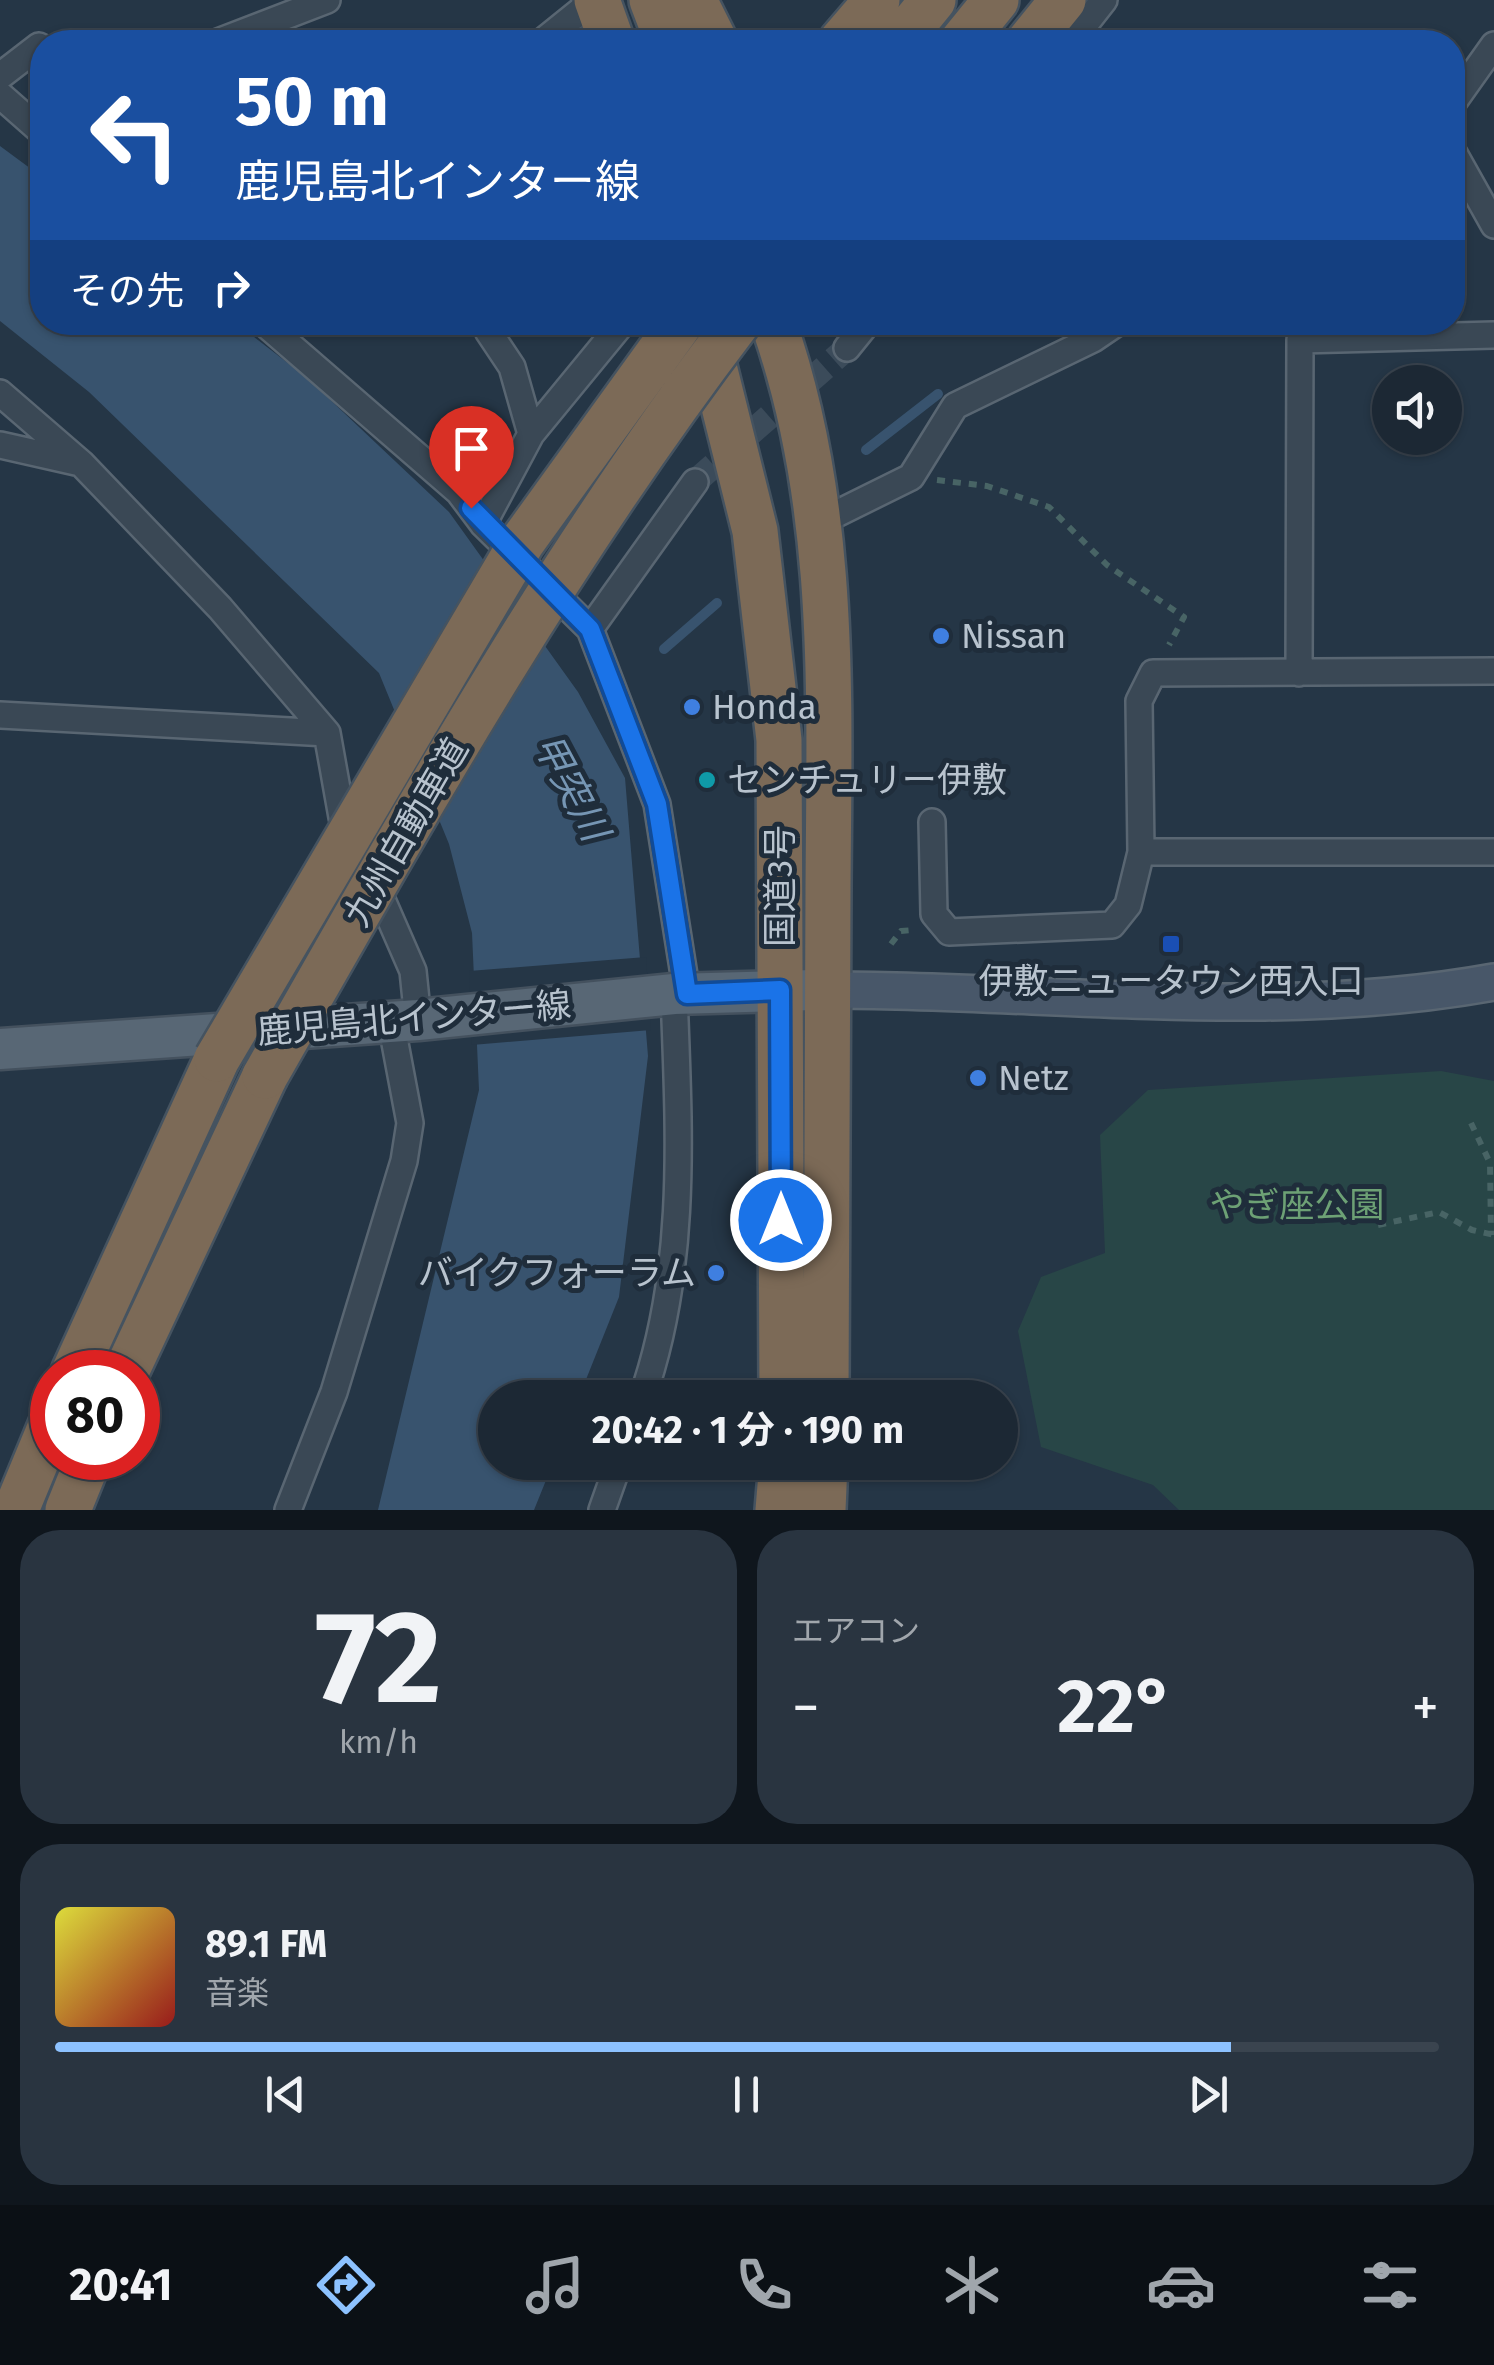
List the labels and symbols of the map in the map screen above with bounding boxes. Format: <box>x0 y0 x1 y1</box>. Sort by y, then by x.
pin <box>429 406 514 509</box>
place label: Nissan <box>961 615 1066 657</box>
marker: Nissan <box>930 625 952 647</box>
place label: Honda <box>712 686 817 728</box>
marker: Honda <box>681 696 703 718</box>
water label: 甲突川 <box>524 726 620 852</box>
street label: 九州自動車道 <box>335 731 477 933</box>
place label: センチュリー伊敷 <box>727 759 1007 801</box>
marker: センチュリー伊敷 <box>696 769 718 791</box>
street label: 国道3号 <box>759 825 801 947</box>
marker: 伊敷ニュータウン西入口 <box>1160 933 1182 955</box>
place label: 伊敷ニュータウン西入口 <box>978 960 1364 1002</box>
street label: 鹿児島北インター線 <box>255 983 573 1053</box>
place label: Netz <box>998 1057 1069 1099</box>
marker: Netz <box>967 1067 989 1089</box>
position arrow <box>729 1168 833 1272</box>
park label: やぎ座公園 <box>1209 1184 1385 1226</box>
place label: バイクフォーラム <box>418 1252 696 1294</box>
marker: バイクフォーラム <box>705 1262 727 1284</box>
speed limit sign: 80 <box>30 1350 160 1480</box>

